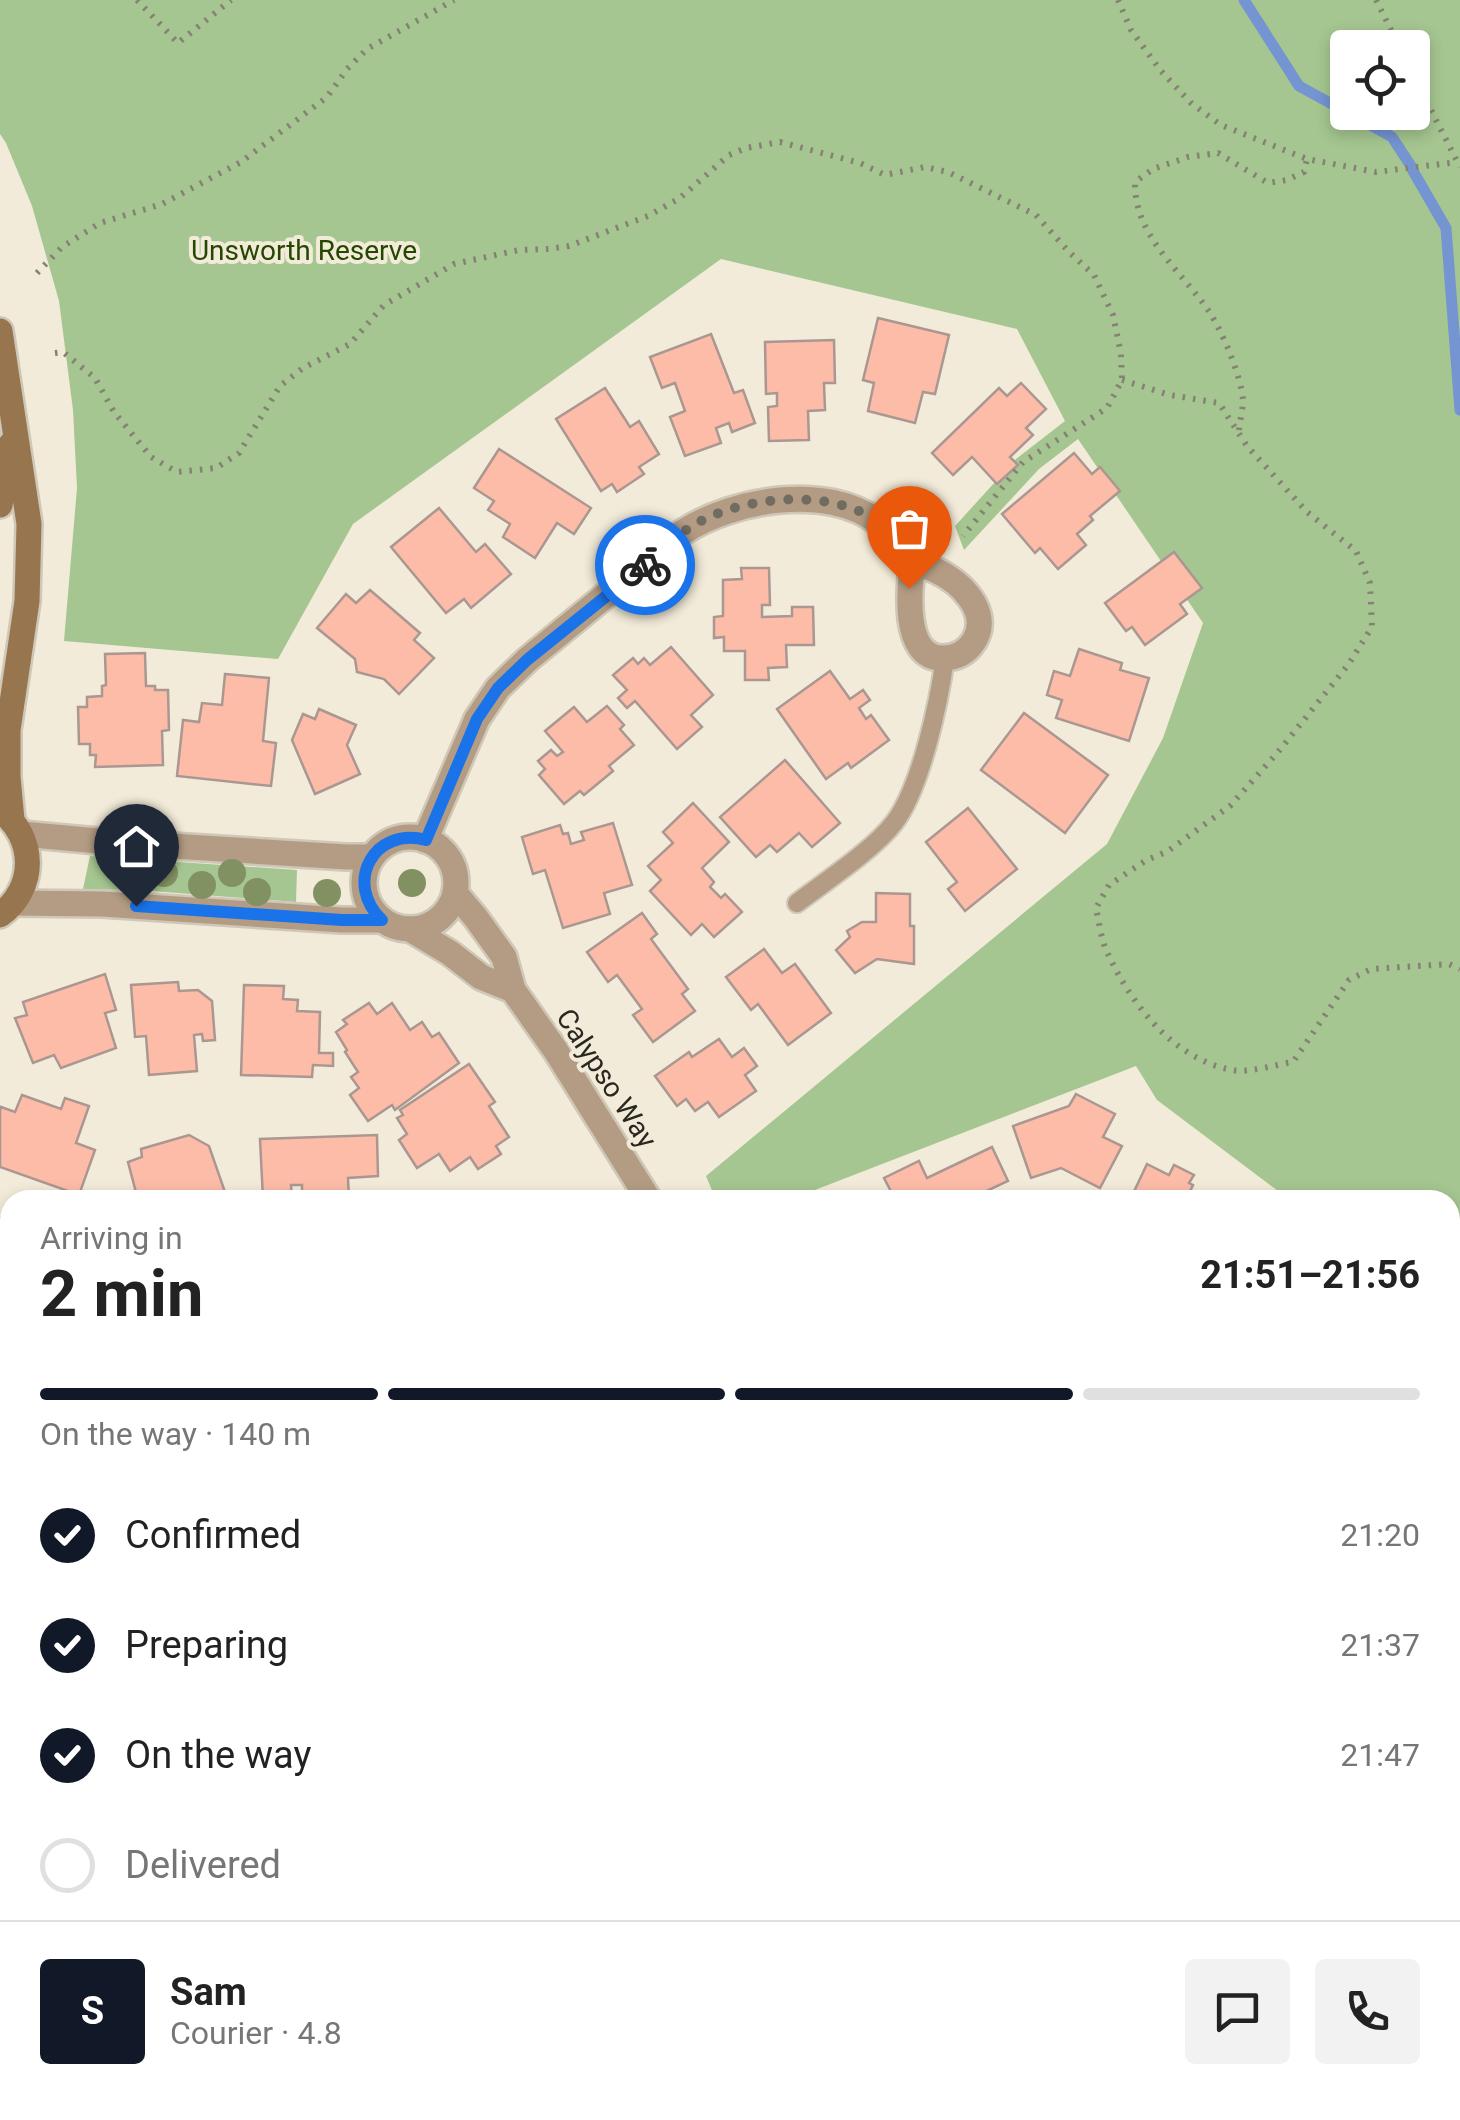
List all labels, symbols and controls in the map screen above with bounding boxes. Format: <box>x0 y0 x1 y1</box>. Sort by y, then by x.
map controls <box>1330 30 1430 130</box>
button: locate <box>1330 30 1430 130</box>
park label: Unsworth Reserve <box>191 234 417 267</box>
pin <box>867 486 952 589</box>
icon: bag <box>882 501 937 556</box>
courier <box>595 515 695 615</box>
icon: bike <box>618 538 673 593</box>
pin <box>94 804 179 907</box>
icon: home <box>109 819 164 874</box>
street label: Calypso Way <box>549 1003 664 1154</box>
text: Arriving in <box>40 1219 183 1257</box>
text: 21:51–21:56 <box>1200 1253 1420 1297</box>
text: 2 min <box>40 1256 203 1332</box>
text: On the way · 140 m <box>40 1415 311 1453</box>
icon: check <box>40 1508 95 1563</box>
text: Confirmed <box>125 1513 301 1557</box>
text: 21:20 <box>1340 1516 1420 1554</box>
icon: check <box>40 1618 95 1673</box>
text: Preparing <box>125 1623 288 1667</box>
text: 21:37 <box>1340 1626 1420 1664</box>
icon: check <box>40 1728 95 1783</box>
text: On the way <box>125 1733 311 1777</box>
text: 21:47 <box>1340 1736 1420 1774</box>
text: Delivered <box>125 1843 281 1887</box>
button: chat <box>1185 1959 1290 2064</box>
button: phone <box>1315 1959 1420 2064</box>
text: Sam <box>170 1970 247 2014</box>
text: S <box>81 1989 104 2033</box>
text: Courier · 4.8 <box>170 2014 342 2052</box>

